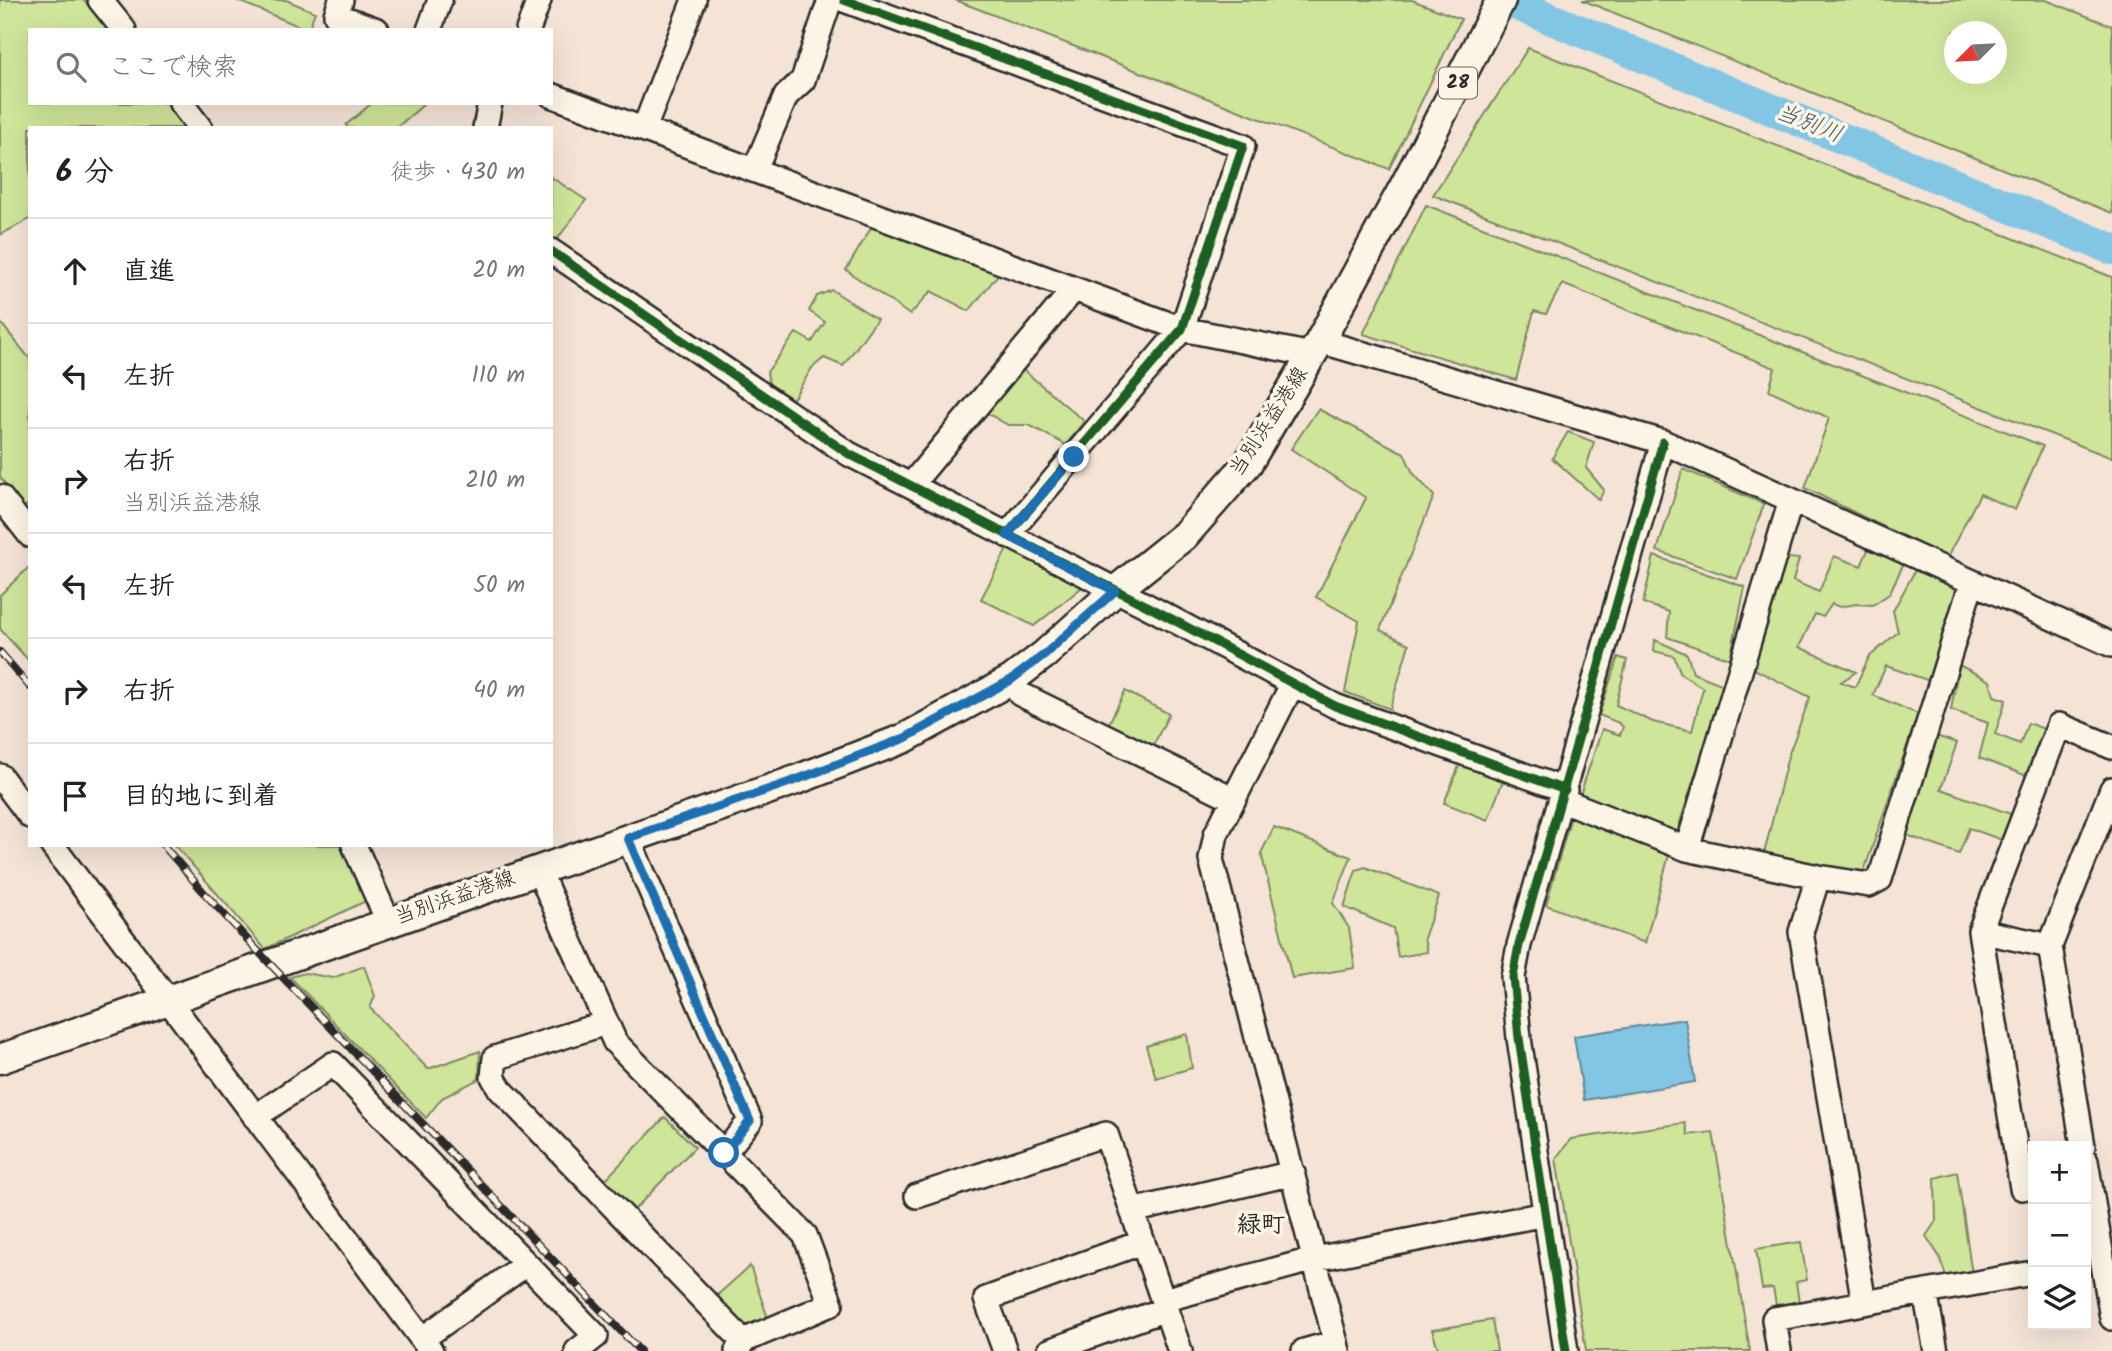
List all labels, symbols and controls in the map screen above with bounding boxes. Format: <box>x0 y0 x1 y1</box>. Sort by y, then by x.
north arrow <box>1944 21 2007 84</box>
search box <box>28 28 553 105</box>
text: ここで検索 <box>108 47 238 89</box>
icon: search <box>52 48 90 86</box>
road number: 28 <box>1439 68 1477 99</box>
water label: 当別川 <box>1770 94 1848 154</box>
text: 6 分 <box>56 149 114 197</box>
text: 徒歩 · 430 m <box>390 155 525 191</box>
text: 直進 <box>123 251 175 293</box>
icon: ahead <box>56 252 94 290</box>
text: 20 m <box>473 253 525 289</box>
text: 左折 <box>123 356 175 398</box>
icon: left <box>56 357 94 395</box>
text: 110 m <box>472 358 525 394</box>
street label: 当別浜益港線 <box>1221 360 1317 484</box>
text: 右折 <box>123 441 175 483</box>
route end <box>1058 441 1089 472</box>
icon: right <box>56 462 94 500</box>
text: 210 m <box>465 463 525 499</box>
text: 当別浜益港線 <box>123 486 261 522</box>
text: 左折 <box>123 566 175 608</box>
icon: left <box>56 567 94 605</box>
text: 50 m <box>474 568 525 604</box>
text: 右折 <box>123 671 175 713</box>
icon: right <box>56 672 94 710</box>
text: 40 m <box>473 673 525 709</box>
text: 目的地に到着 <box>123 776 279 818</box>
icon: arrive <box>56 777 94 815</box>
street label: 当別浜益港線 <box>390 862 520 934</box>
route start <box>708 1137 739 1168</box>
map controls <box>2028 1141 2091 1330</box>
button: + <box>2028 1141 2091 1204</box>
button: − <box>2028 1204 2091 1267</box>
district label: 緑町 <box>1237 1206 1285 1245</box>
button: layers <box>2028 1267 2091 1330</box>

